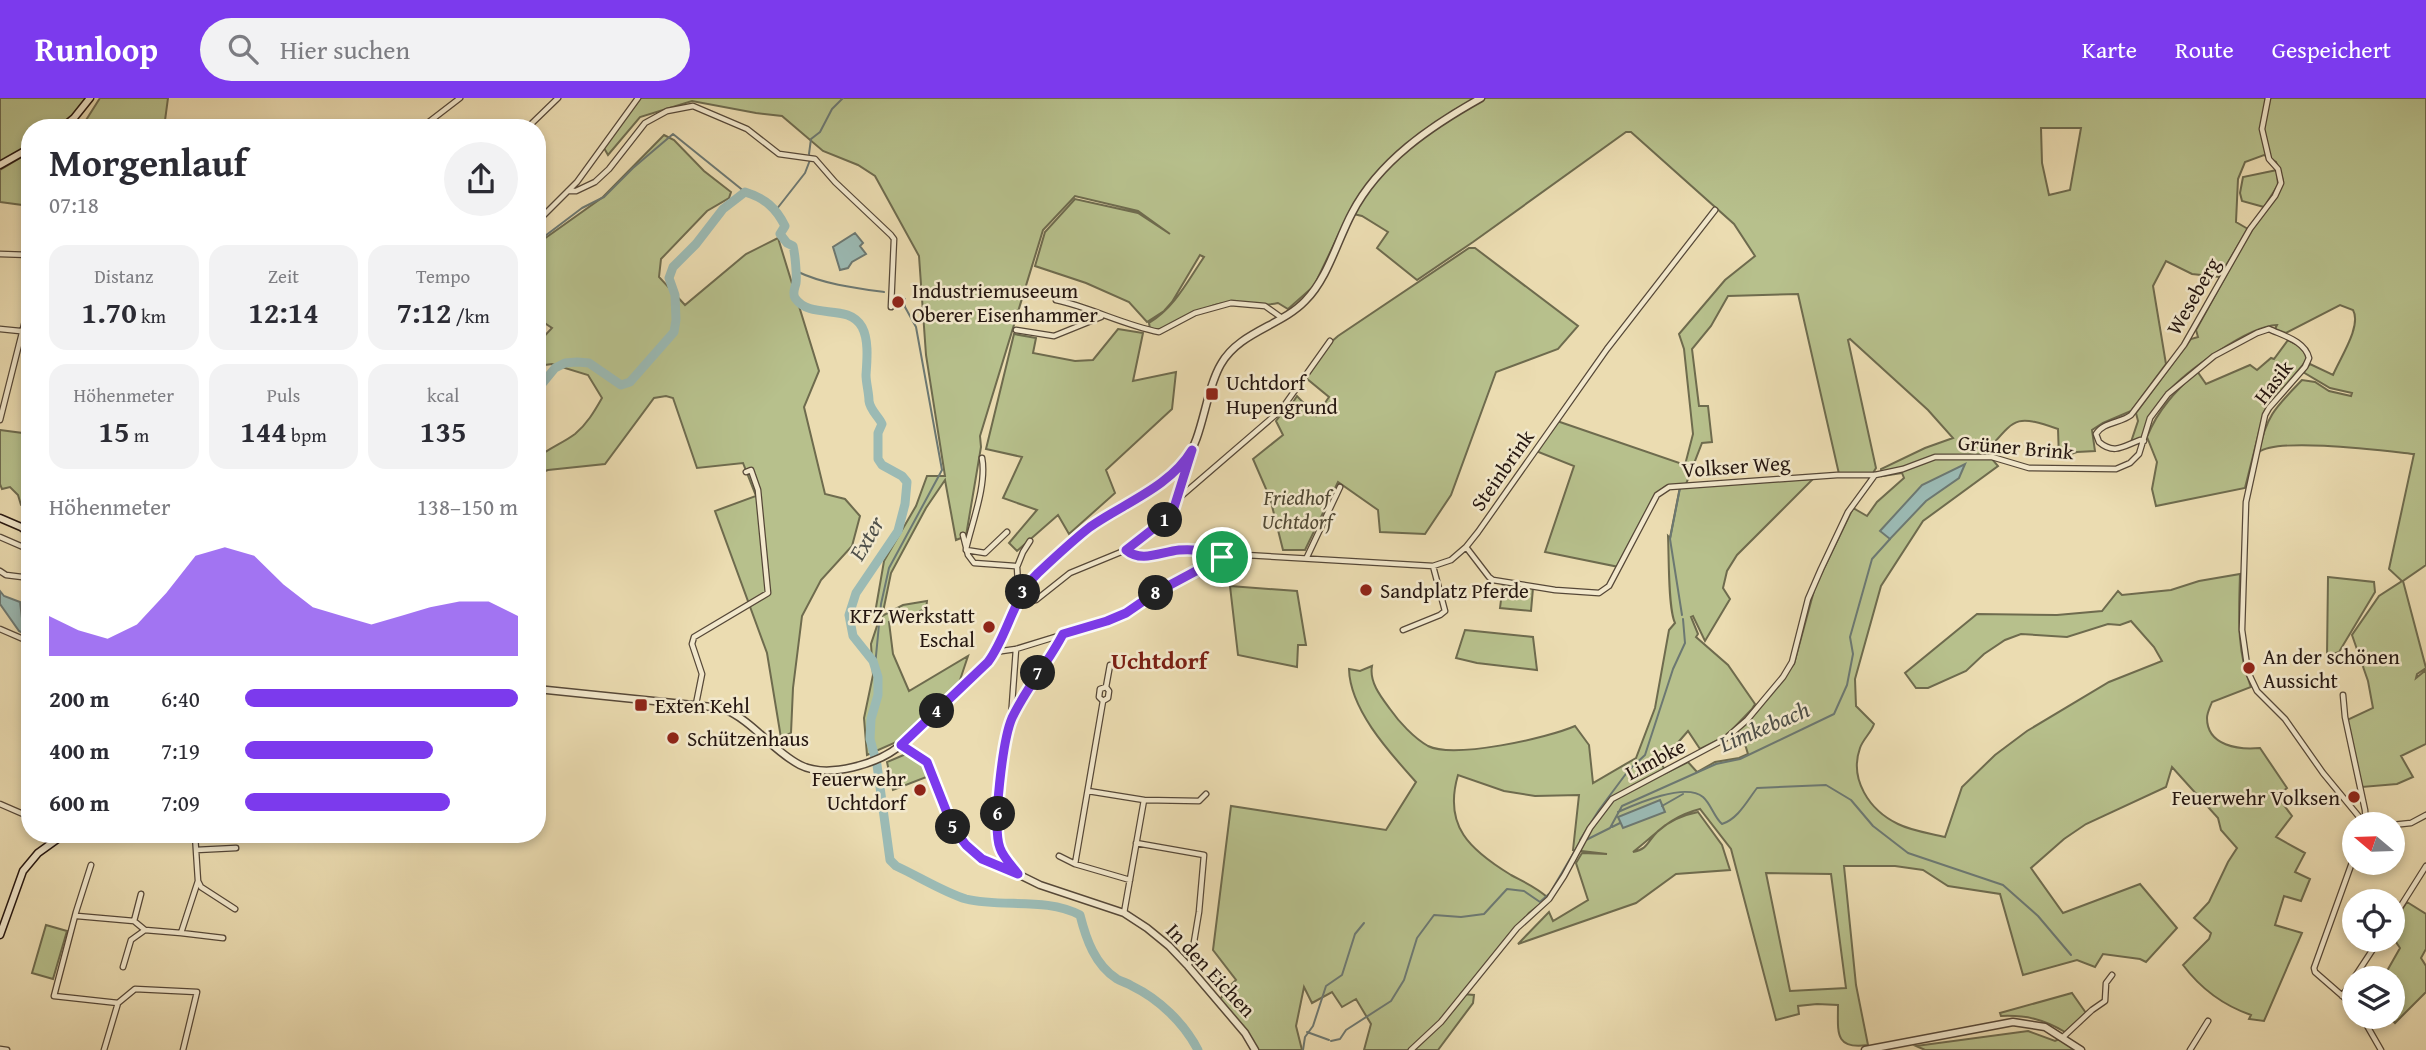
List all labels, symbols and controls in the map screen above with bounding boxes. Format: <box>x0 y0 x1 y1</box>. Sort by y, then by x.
search box <box>200 18 690 81</box>
text: Runloop <box>35 25 158 73</box>
icon: search <box>224 30 262 68</box>
text: Hier suchen <box>280 30 410 69</box>
text: Karte <box>2082 32 2137 67</box>
text: Route <box>2175 32 2234 67</box>
text: Gespeichert <box>2272 32 2391 67</box>
text: Morgenlauf <box>49 134 247 190</box>
button: share <box>444 142 518 216</box>
text: 07:18 <box>49 188 99 221</box>
street label: Weseberg <box>2158 251 2228 341</box>
text: Distanz <box>94 262 153 290</box>
text: Zeit <box>268 262 299 290</box>
text: Tempo <box>416 262 470 290</box>
place label: Industriemuseeum Oberer Eisenhammer <box>912 275 1098 330</box>
text: 1.70 <box>82 290 137 334</box>
text: 12:14 <box>248 290 319 334</box>
text: 7:12 <box>396 290 452 334</box>
marker: Industriemuseeum Oberer Eisenhammer <box>890 294 906 310</box>
text: km <box>137 302 166 330</box>
text: /km <box>452 302 490 330</box>
street label: Hasik <box>2246 353 2300 411</box>
place label: Uchtdorf Hupengrund <box>1226 367 1339 422</box>
text: Höhenmeter <box>74 381 174 409</box>
text: Puls <box>267 381 300 409</box>
text: kcal <box>427 381 459 409</box>
marker: Uchtdorf Hupengrund <box>1204 386 1220 402</box>
text: 15 <box>98 409 130 453</box>
text: 144 <box>240 409 287 453</box>
text: 135 <box>420 409 466 453</box>
text: m <box>130 421 149 449</box>
text: bpm <box>287 421 327 449</box>
street label: Steinbrink <box>1463 423 1542 517</box>
street label: Grüner Brink <box>1957 426 2076 468</box>
street label: Volkser Weg <box>1681 447 1792 485</box>
park label: Friedhof Uchtdorf <box>1261 482 1336 537</box>
text: Höhenmeter <box>49 490 171 523</box>
text: 138–150 m <box>417 490 518 523</box>
pin: 1 <box>1148 502 1182 538</box>
text: 1 <box>1160 505 1169 533</box>
water label: Exter <box>840 508 893 567</box>
pin <box>1192 527 1252 587</box>
icon: arrive <box>1203 538 1241 576</box>
pin: 3 <box>1006 574 1040 610</box>
pin: 8 <box>1138 575 1174 610</box>
place label: Sandplatz Pferde <box>1380 575 1529 606</box>
text: 3 <box>1018 577 1027 605</box>
text: 8 <box>1151 578 1160 606</box>
marker: Sandplatz Pferde <box>1358 582 1374 598</box>
place label: KFZ Werkstatt Eschal <box>850 600 976 655</box>
marker: KFZ Werkstatt Eschal <box>981 619 997 635</box>
place label: An der schönen Aussicht <box>2263 641 2400 696</box>
district label: Uchtdorf <box>1111 643 1210 678</box>
pin: 7 <box>1020 656 1056 690</box>
text: 7 <box>1033 658 1042 686</box>
marker: An der schönen Aussicht <box>2241 660 2257 676</box>
text: 200 m <box>49 682 110 715</box>
text: 6:40 <box>161 682 200 715</box>
place label: Exten Kehl <box>655 690 750 721</box>
water label: Limkebach <box>1713 692 1815 760</box>
pin: 4 <box>920 694 954 728</box>
text: 4 <box>932 696 941 724</box>
marker: Exten Kehl <box>633 697 649 713</box>
place label: Schützenhaus <box>687 723 809 754</box>
marker: Schützenhaus <box>665 730 681 746</box>
street label: Limbke <box>1619 730 1691 788</box>
text: 400 m <box>49 734 110 767</box>
text: 7:19 <box>161 734 200 767</box>
place label: Feuerwehr Uchtdorf <box>812 763 908 818</box>
marker: Feuerwehr Uchtdorf <box>912 782 928 798</box>
place label: Feuerwehr Volksen <box>2172 782 2340 813</box>
text: 600 m <box>49 786 110 819</box>
text: 7:09 <box>161 786 200 819</box>
marker: Feuerwehr Volksen <box>2346 789 2362 805</box>
pin: 6 <box>981 796 1016 832</box>
text: 6 <box>993 799 1002 827</box>
pin: 5 <box>936 810 970 844</box>
text: 5 <box>948 812 957 840</box>
north arrow <box>2342 812 2404 875</box>
map controls <box>2342 812 2405 1029</box>
button: locate <box>2342 889 2405 952</box>
street label: In den Eichen <box>1159 916 1263 1024</box>
button: layers <box>2342 966 2405 1029</box>

